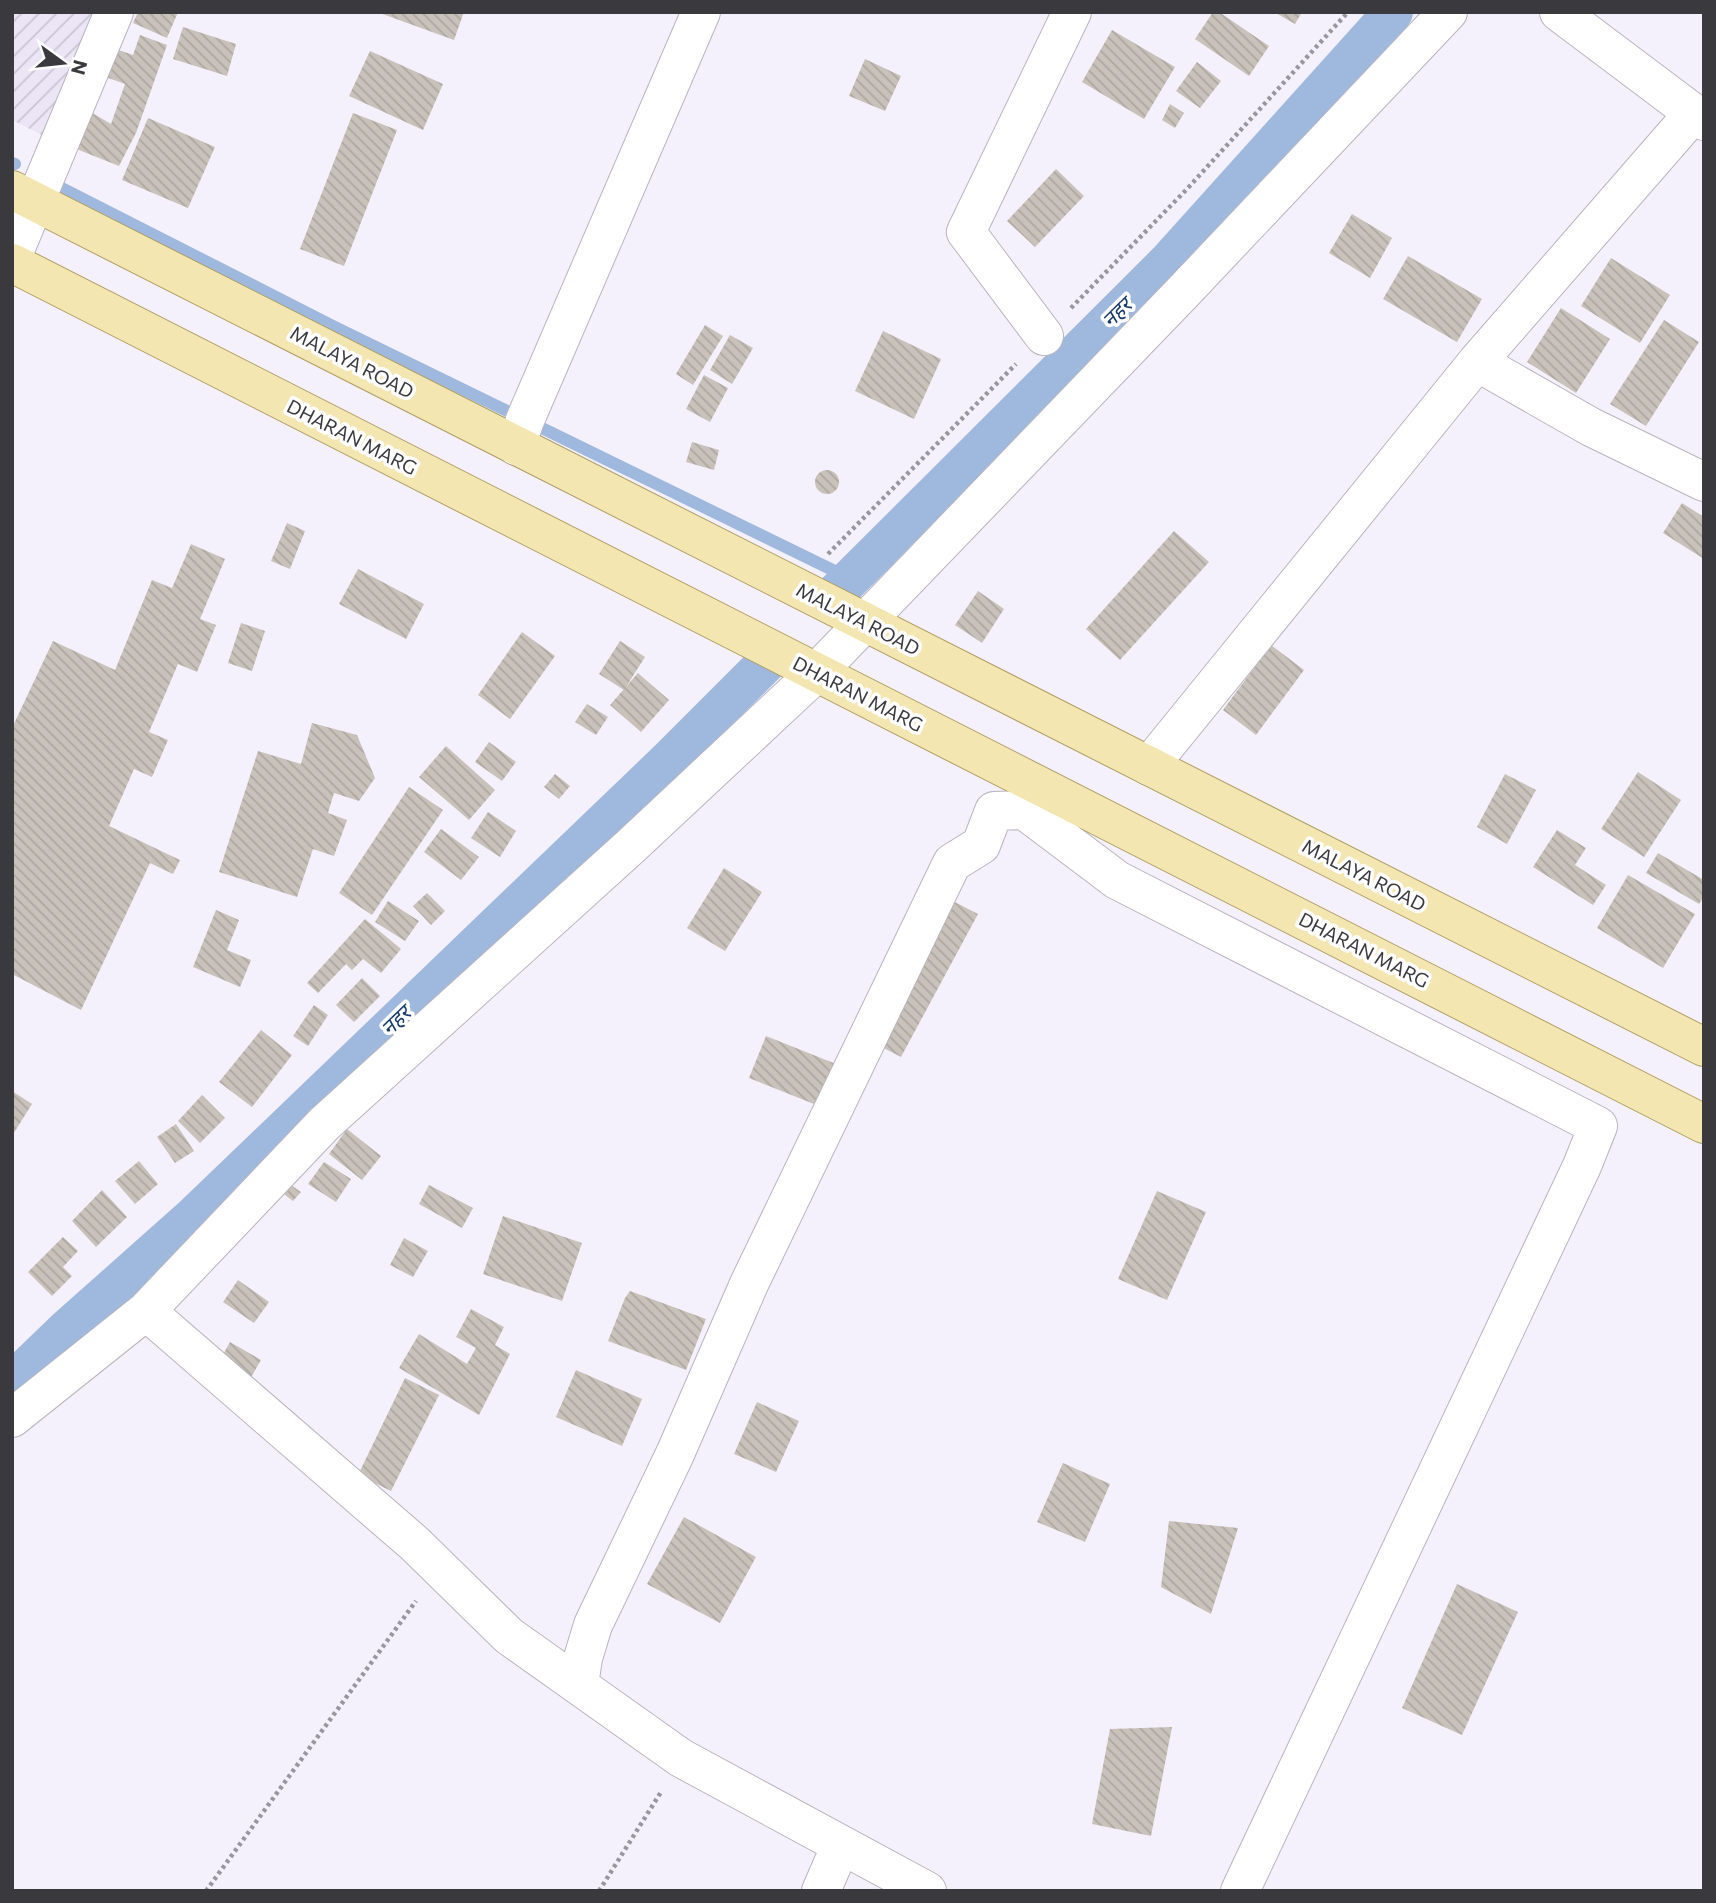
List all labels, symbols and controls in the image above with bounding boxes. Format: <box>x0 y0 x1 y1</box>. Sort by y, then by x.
north arrow <box>28 28 98 98</box>
text: N <box>67 58 93 77</box>
water label: नहर <box>1096 289 1139 332</box>
street label: MALAYA ROAD <box>287 321 418 403</box>
street label: DHARAN MARG <box>283 394 421 479</box>
street label: MALAYA ROAD <box>793 578 924 660</box>
street label: DHARAN MARG <box>789 651 927 736</box>
street label: MALAYA ROAD <box>1299 834 1430 916</box>
street label: DHARAN MARG <box>1295 907 1433 992</box>
water label: नहर <box>375 997 418 1040</box>

